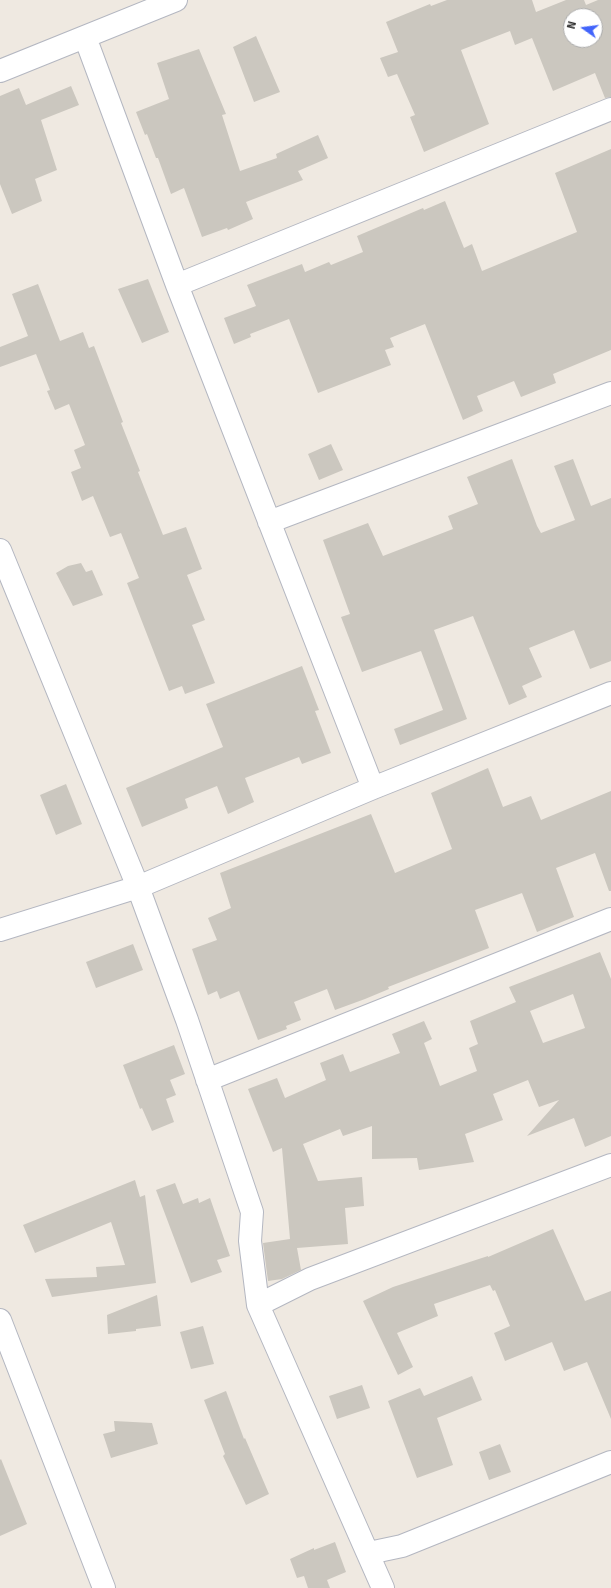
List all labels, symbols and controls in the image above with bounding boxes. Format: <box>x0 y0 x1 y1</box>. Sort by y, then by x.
north arrow <box>563 8 603 48</box>
text: N <box>565 20 579 31</box>

